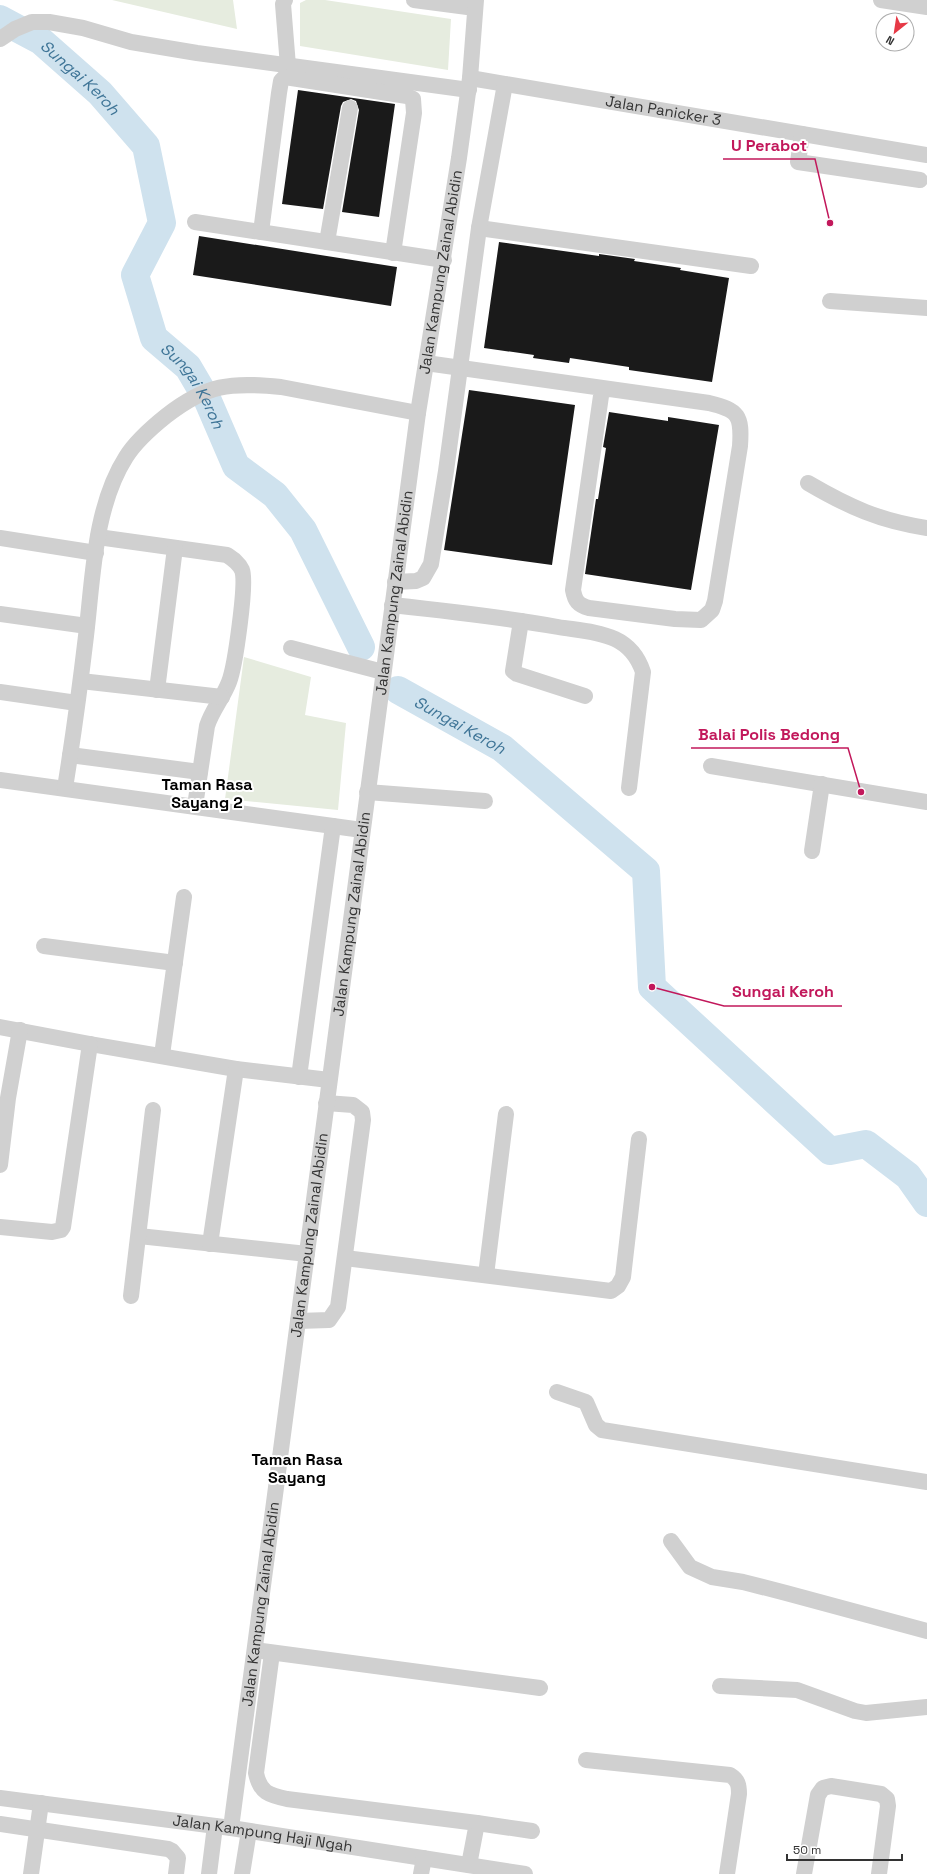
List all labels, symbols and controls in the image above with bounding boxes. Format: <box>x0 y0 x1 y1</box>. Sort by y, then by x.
north arrow <box>875 12 915 52</box>
text: N <box>883 33 897 49</box>
water label: Sungai Keroh <box>36 35 125 120</box>
street label: Jalan Panicker 3 <box>604 91 723 129</box>
callout: U Perabot <box>723 131 815 159</box>
text: U Perabot <box>731 135 807 156</box>
street label: Jalan Kampung Zainal Abidin <box>414 169 466 375</box>
water label: Sungai Keroh <box>156 338 229 433</box>
street label: Jalan Kampung Zainal Abidin <box>371 489 417 696</box>
water label: Sungai Keroh <box>410 691 510 759</box>
callout: Balai Polis Bedong <box>691 720 848 748</box>
text: Balai Polis Bedong <box>698 724 840 745</box>
district label: Taman Rasa Sayang 2 <box>162 774 252 813</box>
street label: Jalan Kampung Zainal Abidin <box>328 810 374 1017</box>
callout: Sungai Keroh <box>724 978 842 1006</box>
text: Sungai Keroh <box>732 981 834 1002</box>
street label: Jalan Kampung Zainal Abidin <box>286 1132 332 1339</box>
district label: Taman Rasa Sayang <box>252 1449 342 1488</box>
street label: Jalan Kampung Zainal Abidin <box>237 1500 283 1707</box>
street label: Jalan Kampung Haji Ngah <box>171 1810 354 1856</box>
scale bar <box>787 1836 902 1862</box>
text: 50 m <box>793 1842 821 1858</box>

